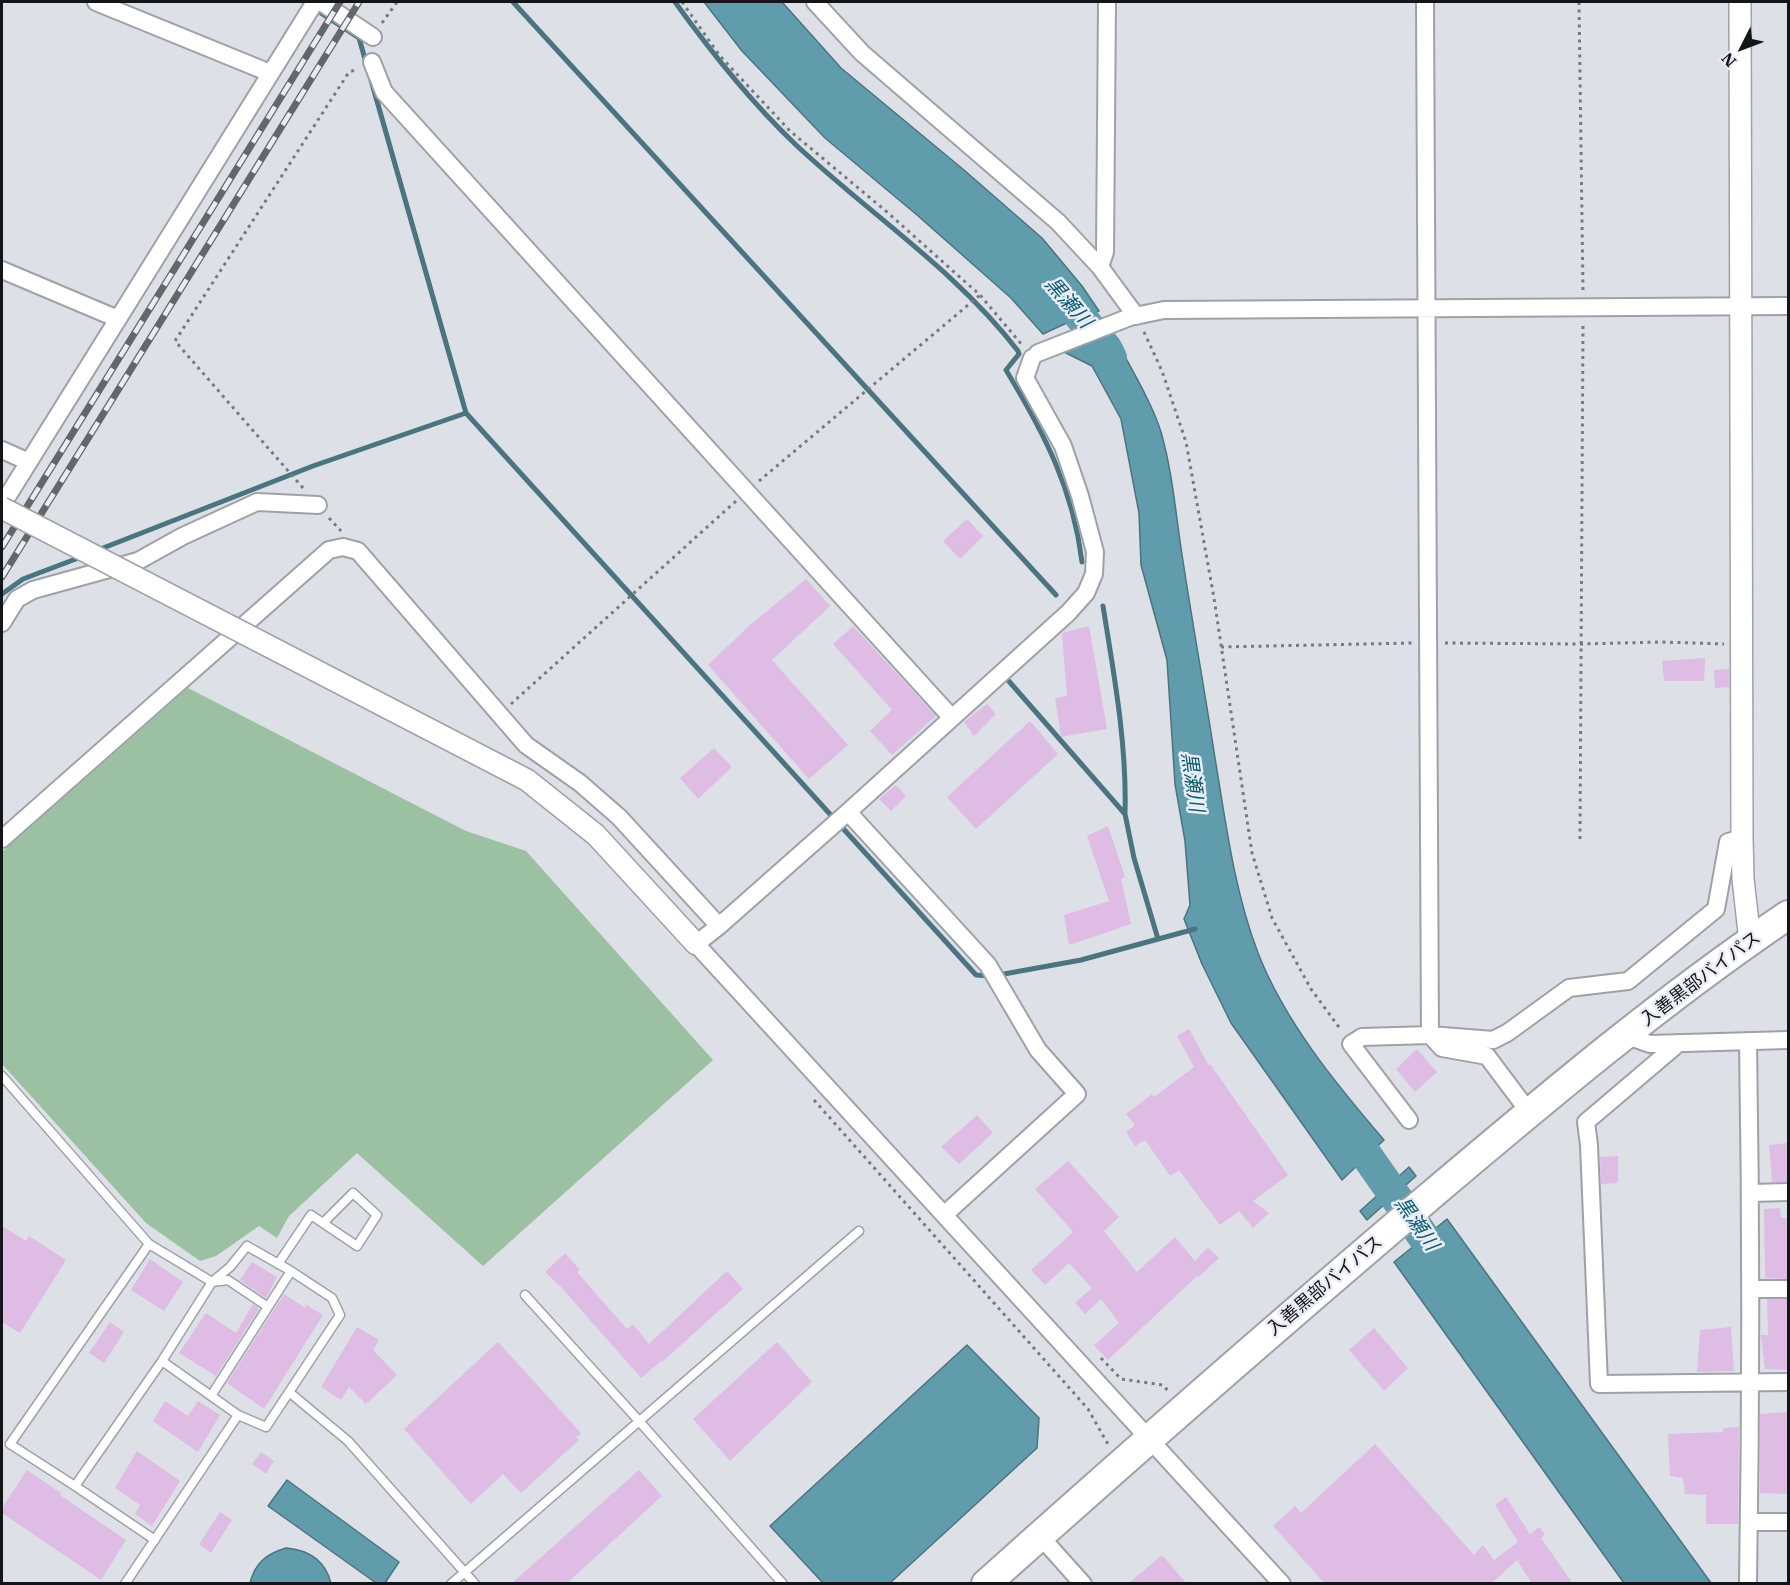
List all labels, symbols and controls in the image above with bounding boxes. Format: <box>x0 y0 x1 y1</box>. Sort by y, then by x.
north arrow <box>1712 18 1772 78</box>
text: N <box>1717 49 1740 71</box>
water label: 黒瀬川 <box>1039 272 1097 334</box>
water label: 黒瀬川 <box>1176 751 1208 813</box>
street label: 入善黒部バイパス <box>1637 927 1765 1031</box>
water label: 黒瀬川 <box>1389 1193 1443 1255</box>
street label: 入善黒部バイパス <box>1263 1231 1387 1341</box>

